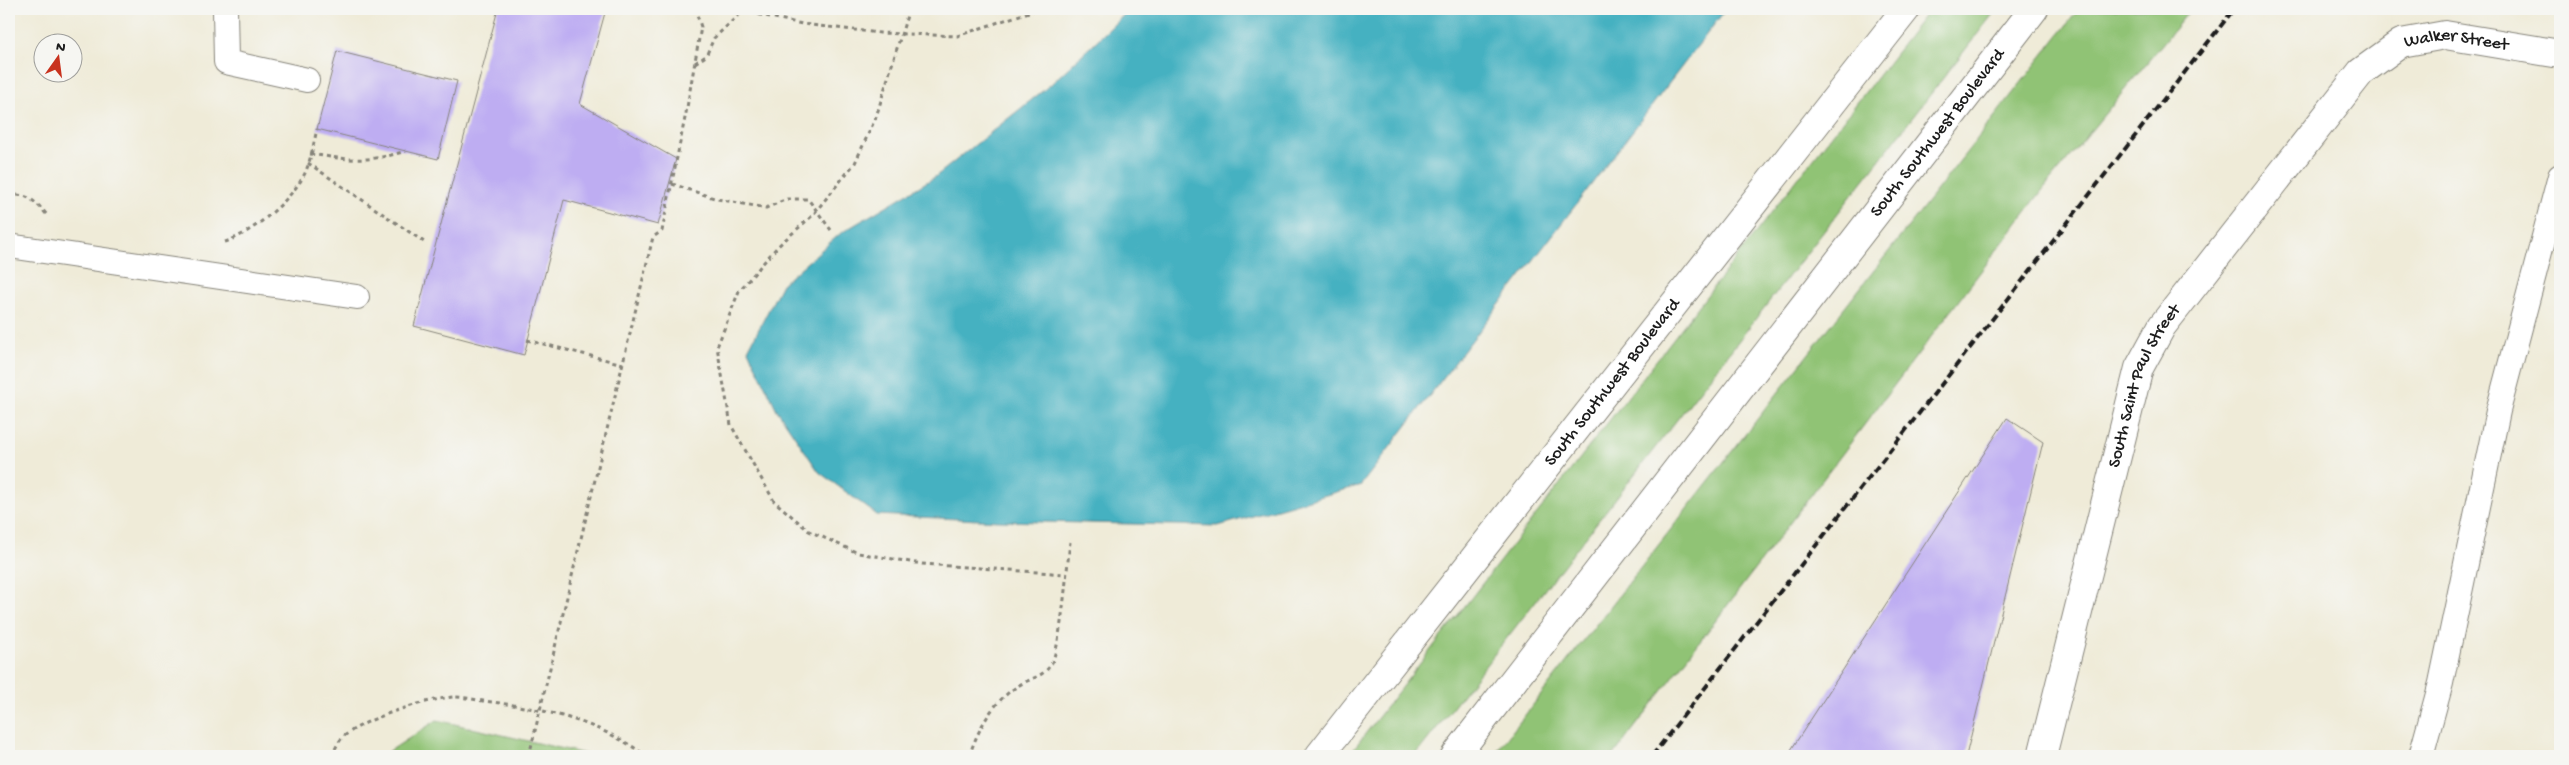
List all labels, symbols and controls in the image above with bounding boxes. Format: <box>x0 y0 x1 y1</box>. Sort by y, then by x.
street label: Walker Street <box>2403 24 2511 56</box>
north arrow <box>32 32 82 82</box>
text: N <box>54 38 67 57</box>
street label: South Southwest Boulevard <box>1866 44 2010 222</box>
street label: South Southwest Boulevard <box>1540 293 1686 470</box>
street label: South Saint Paul Street <box>2104 299 2186 470</box>

